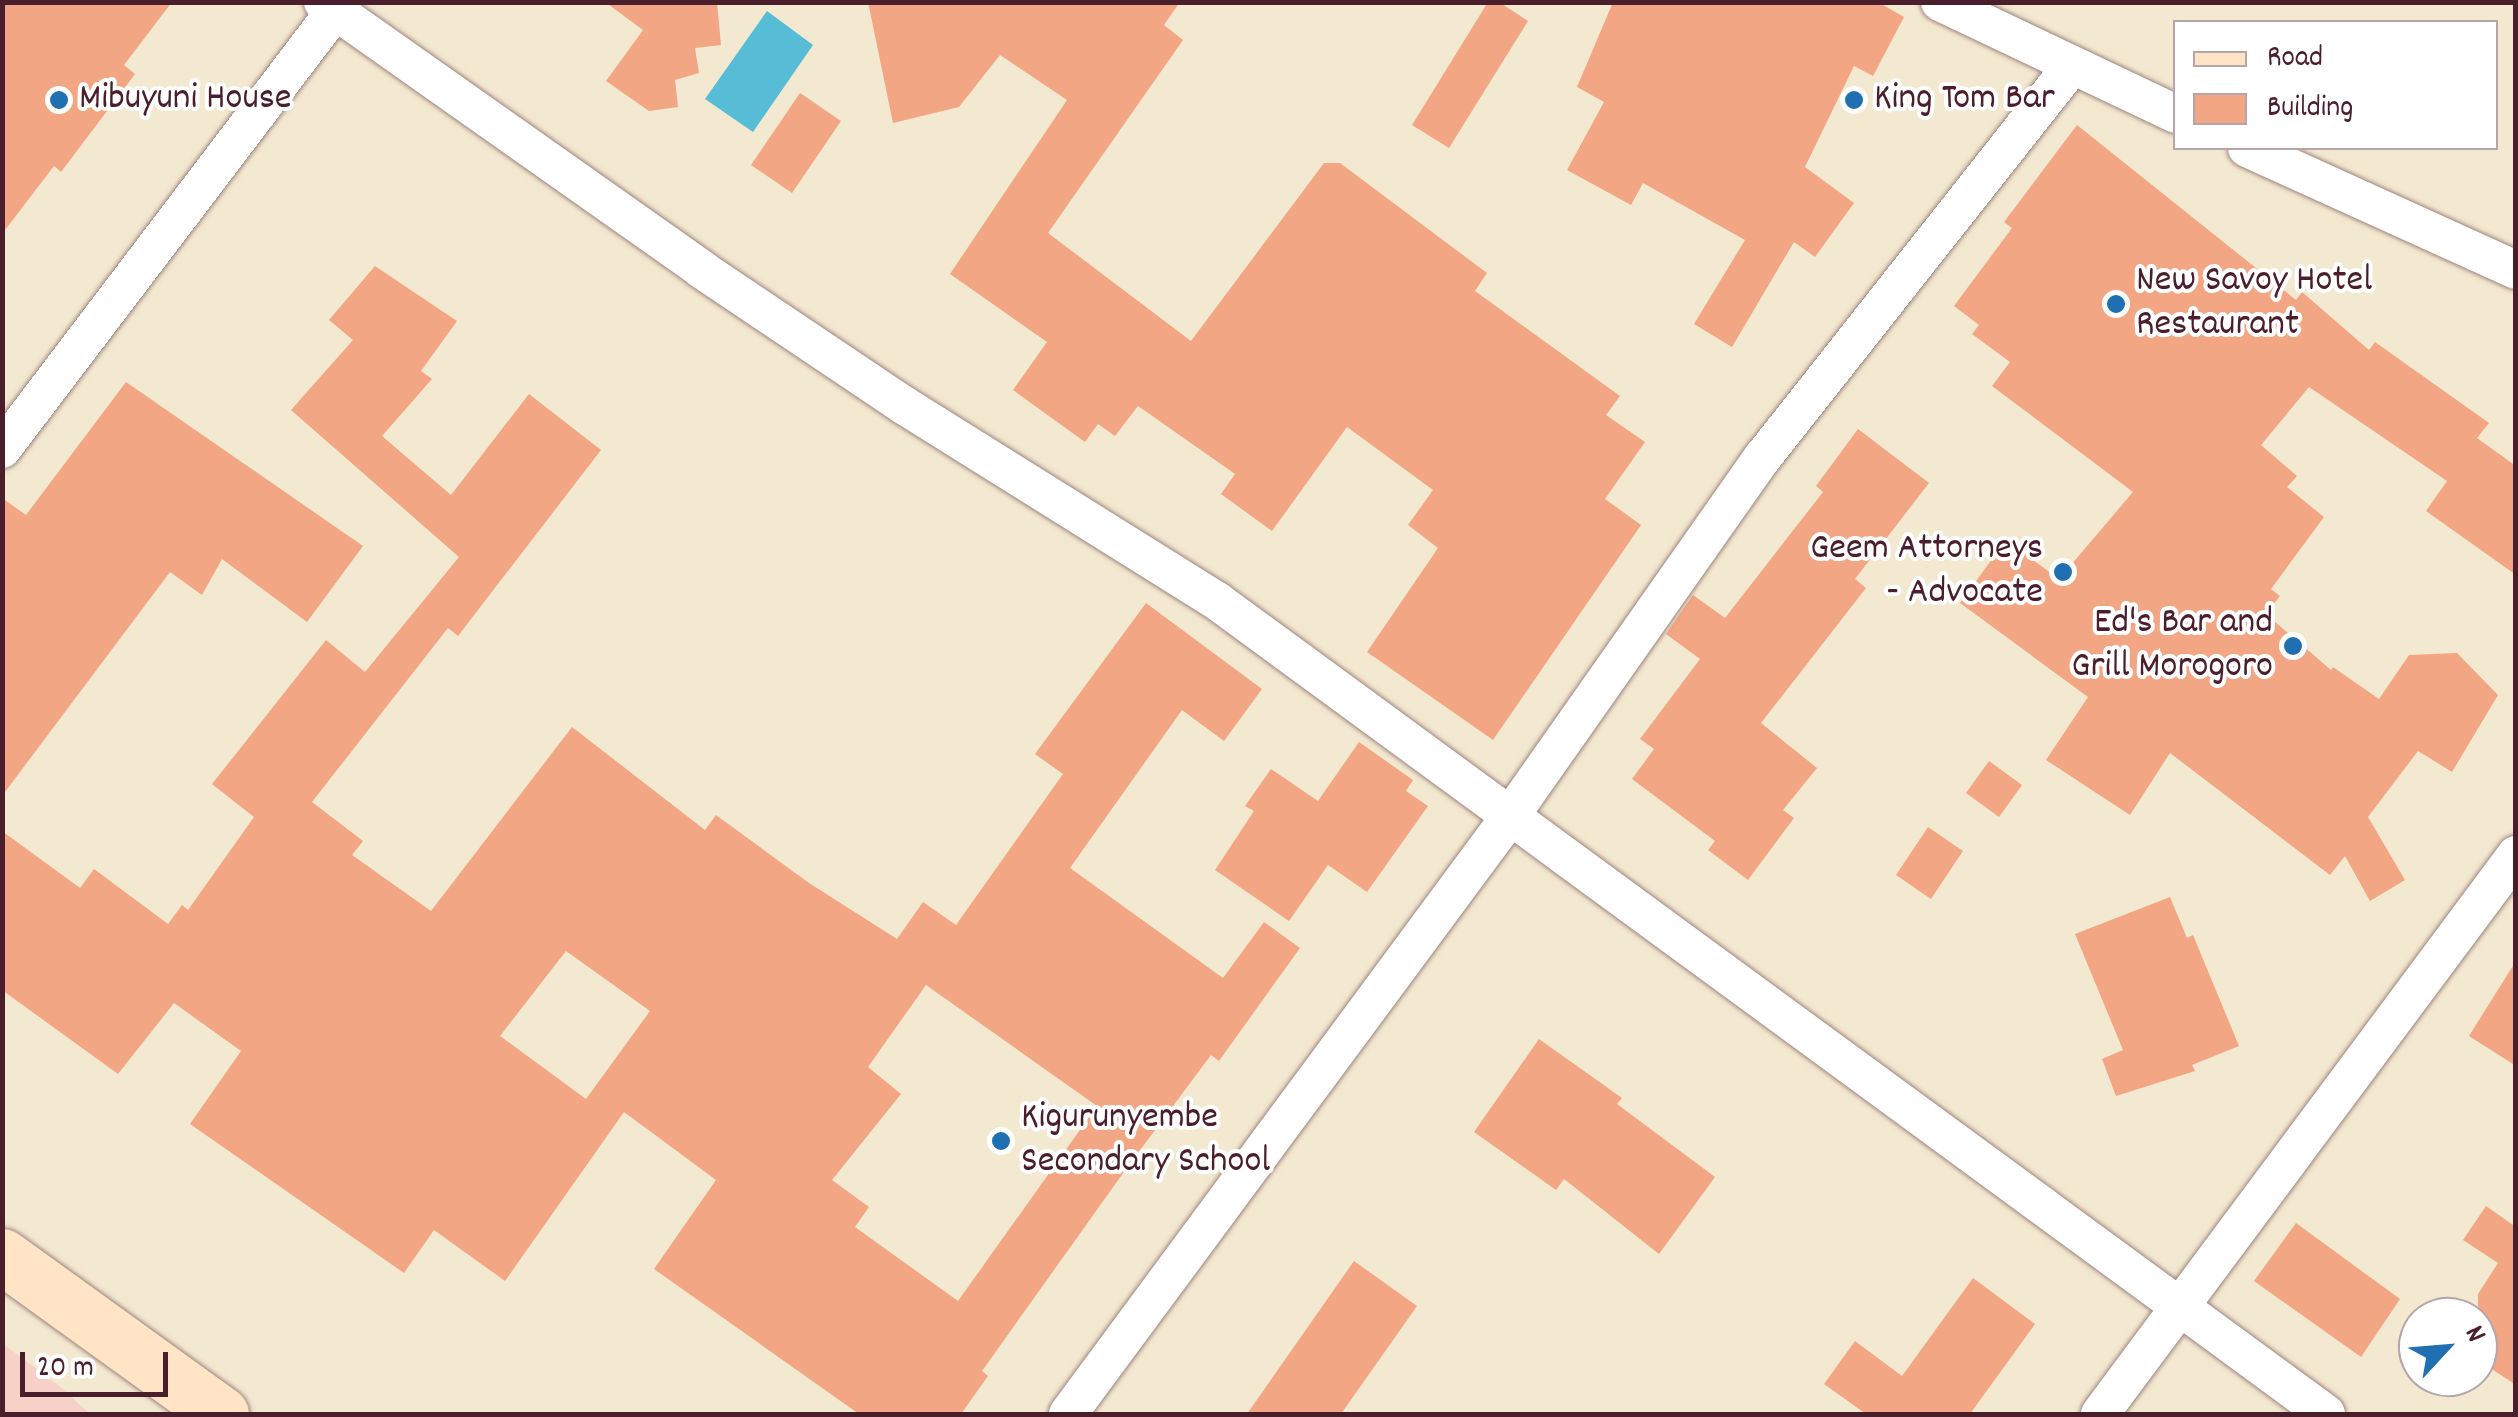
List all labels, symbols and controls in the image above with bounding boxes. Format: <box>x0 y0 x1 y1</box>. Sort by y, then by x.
legend <box>2173 20 2498 150</box>
text: Road <box>2267 38 2323 81</box>
place label: Mibuyuni House <box>79 77 291 123</box>
place label: King Tom Bar <box>1874 77 2055 123</box>
text: Building <box>2267 88 2353 131</box>
marker: Mibuyuni House <box>48 89 70 111</box>
marker: King Tom Bar <box>1843 89 1865 111</box>
place label: New Savoy Hotel Restaurant <box>2136 259 2372 348</box>
marker: New Savoy Hotel Restaurant <box>2105 293 2127 315</box>
place label: Geem Attorneys - Advocate <box>1810 527 2043 616</box>
marker: Geem Attorneys - Advocate <box>2052 561 2074 583</box>
place label: Ed's Bar and Grill Morogoro <box>2071 601 2273 690</box>
marker: Ed's Bar and Grill Morogoro <box>2282 635 2304 657</box>
place label: Kigurunyembe Secondary School <box>1021 1096 1270 1186</box>
marker: Kigurunyembe Secondary School <box>990 1130 1012 1152</box>
north arrow <box>2398 1297 2498 1397</box>
text: N <box>2452 1320 2494 1350</box>
scale bar <box>25 1332 172 1394</box>
text: 20 m <box>37 1348 94 1391</box>

